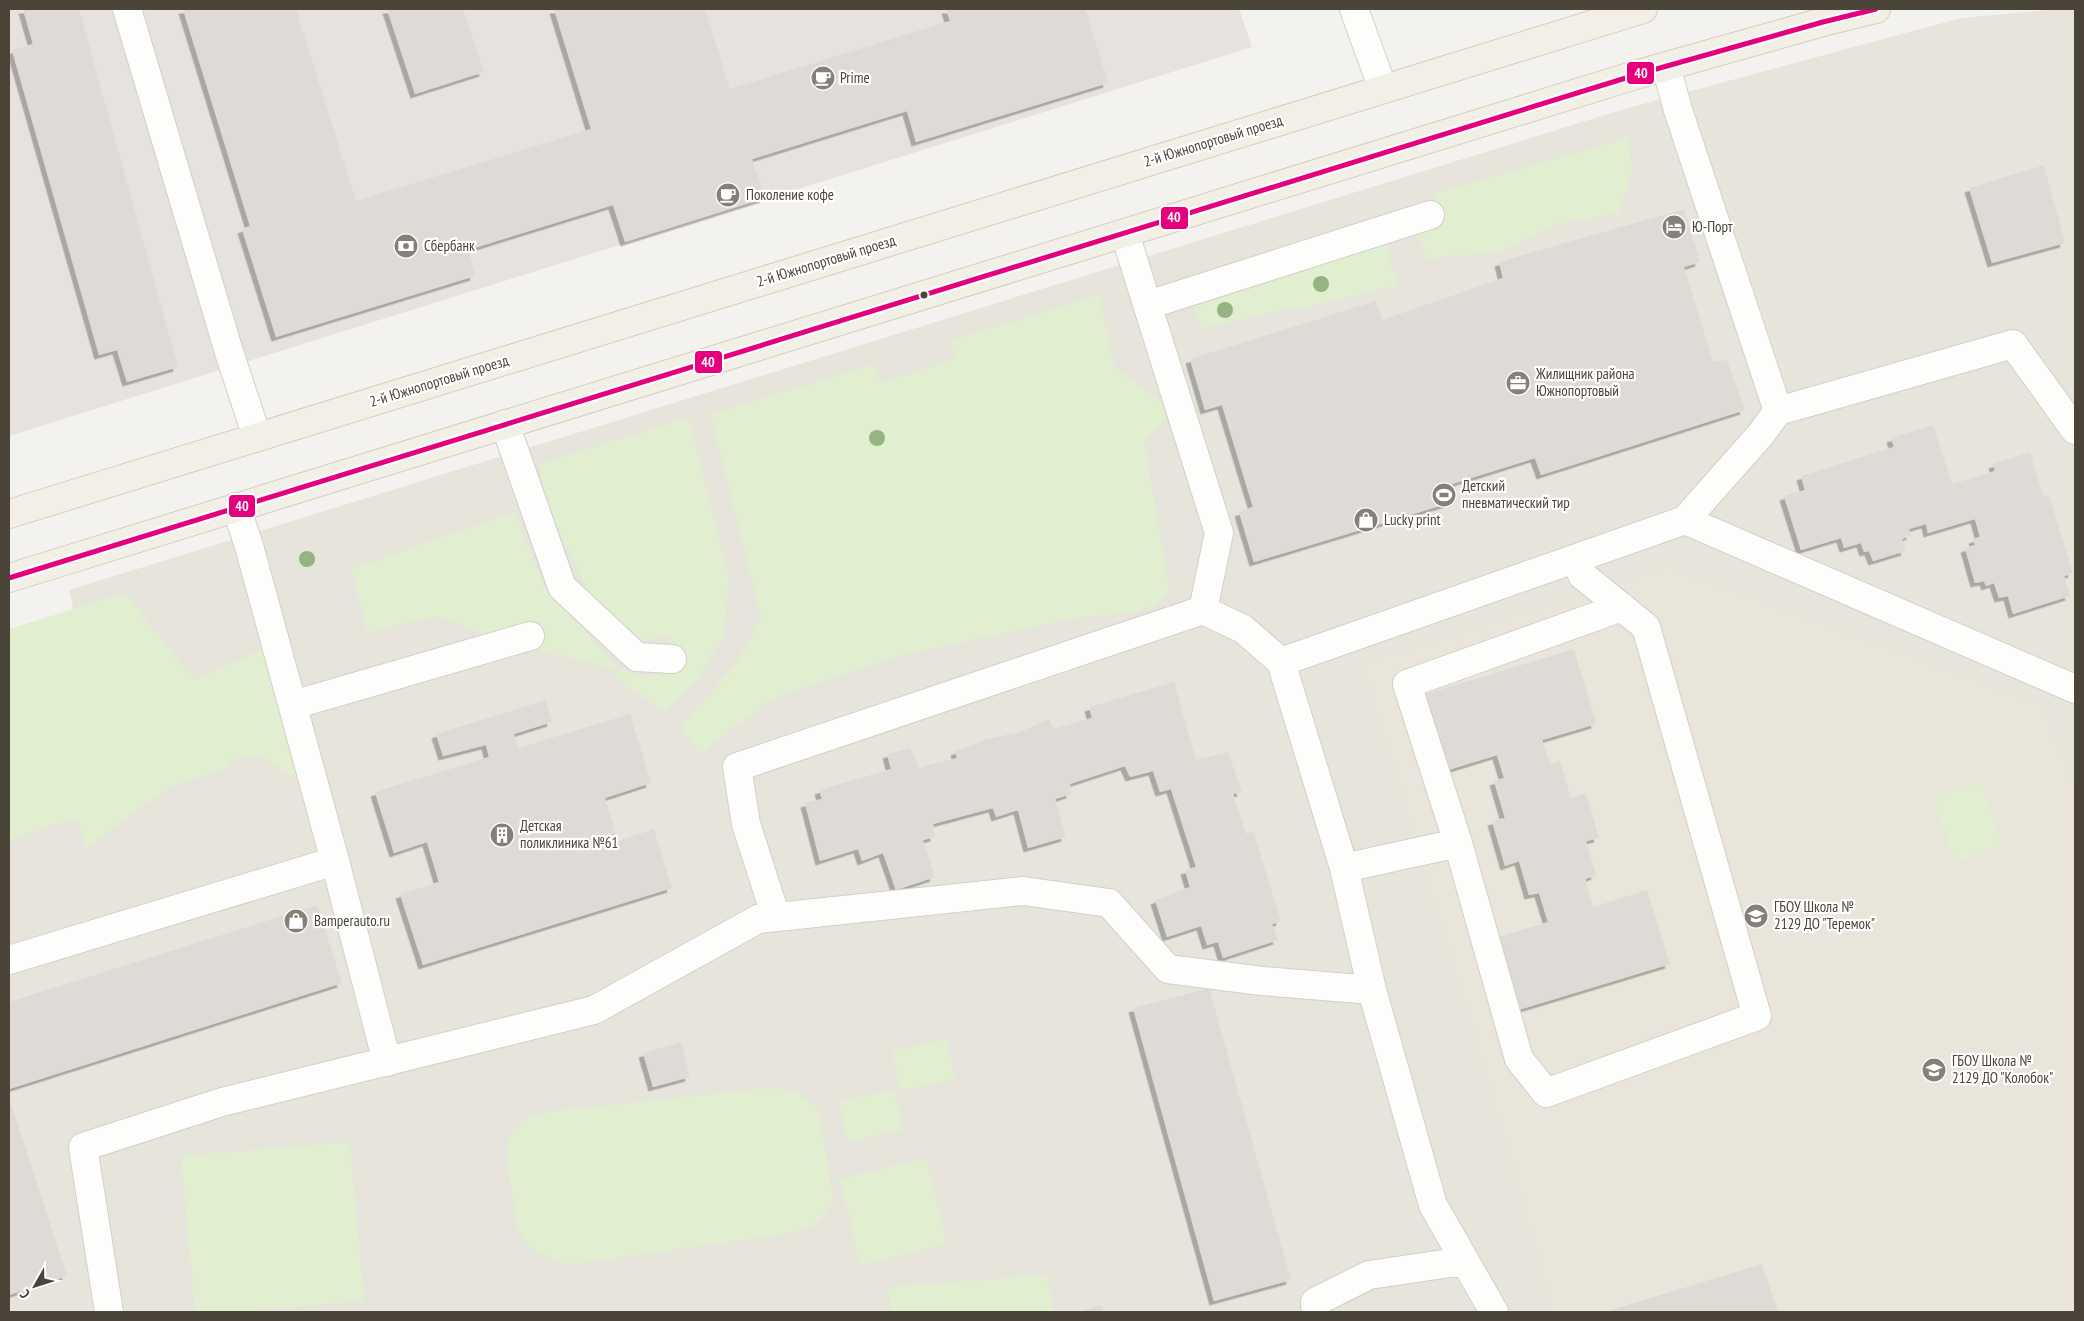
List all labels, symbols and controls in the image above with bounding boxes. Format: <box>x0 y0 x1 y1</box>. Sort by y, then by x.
line badge: 40 <box>1626 61 1655 85</box>
text: 40 <box>1634 64 1648 82</box>
cafe icon: Prime <box>810 65 836 91</box>
place label: Prime <box>840 68 870 87</box>
street label: 2-й Южнопортовый проезд <box>1141 110 1285 171</box>
cafe icon: Поколение кофе <box>715 182 741 208</box>
place label: Поколение кофе <box>746 185 834 204</box>
line badge: 40 <box>1160 206 1189 230</box>
text: 40 <box>1167 208 1181 226</box>
hotel icon: Ю-Порт <box>1661 214 1687 240</box>
place label: Ю-Порт <box>1692 217 1733 236</box>
street label: 2-й Южнопортовый проезд <box>754 230 898 291</box>
bank icon: Сбербанк <box>393 233 419 259</box>
place label: Сбербанк <box>424 236 475 255</box>
unlabelled marker <box>919 290 929 300</box>
street label: 2-й Южнопортовый проезд <box>367 350 511 411</box>
line badge: 40 <box>694 350 723 374</box>
text: 40 <box>701 353 715 371</box>
place label: Жилищник района Южнопортовый <box>1535 364 1634 400</box>
office icon: Жилищник района Южнопортовый <box>1505 370 1531 396</box>
place label: Детский пневматический тир <box>1462 476 1570 512</box>
sports icon: Детский пневматический тир <box>1431 482 1457 508</box>
line badge: 40 <box>228 494 256 518</box>
text: 40 <box>235 497 249 515</box>
shop icon: Lucky print <box>1353 507 1379 533</box>
place label: Lucky print <box>1384 510 1441 529</box>
place label: Детская поликлиника №61 <box>520 816 618 852</box>
building icon: Детская поликлиника №61 <box>489 822 515 848</box>
place label: ГБОУ Школа № 2129 ДО "Теремок" <box>1774 897 1875 933</box>
school or university icon: ГБОУ Школа № 2129 ДО "Теремок" <box>1743 903 1769 929</box>
shop icon: Bamperauto.ru <box>283 908 309 934</box>
place label: Bamperauto.ru <box>314 911 390 930</box>
place label: ГБОУ Школа № 2129 ДО "Колобок" <box>1952 1051 2053 1087</box>
school or university icon: ГБОУ Школа № 2129 ДО "Колобок" <box>1921 1057 1947 1083</box>
north arrow <box>10 1261 60 1311</box>
text: С <box>16 1286 34 1302</box>

